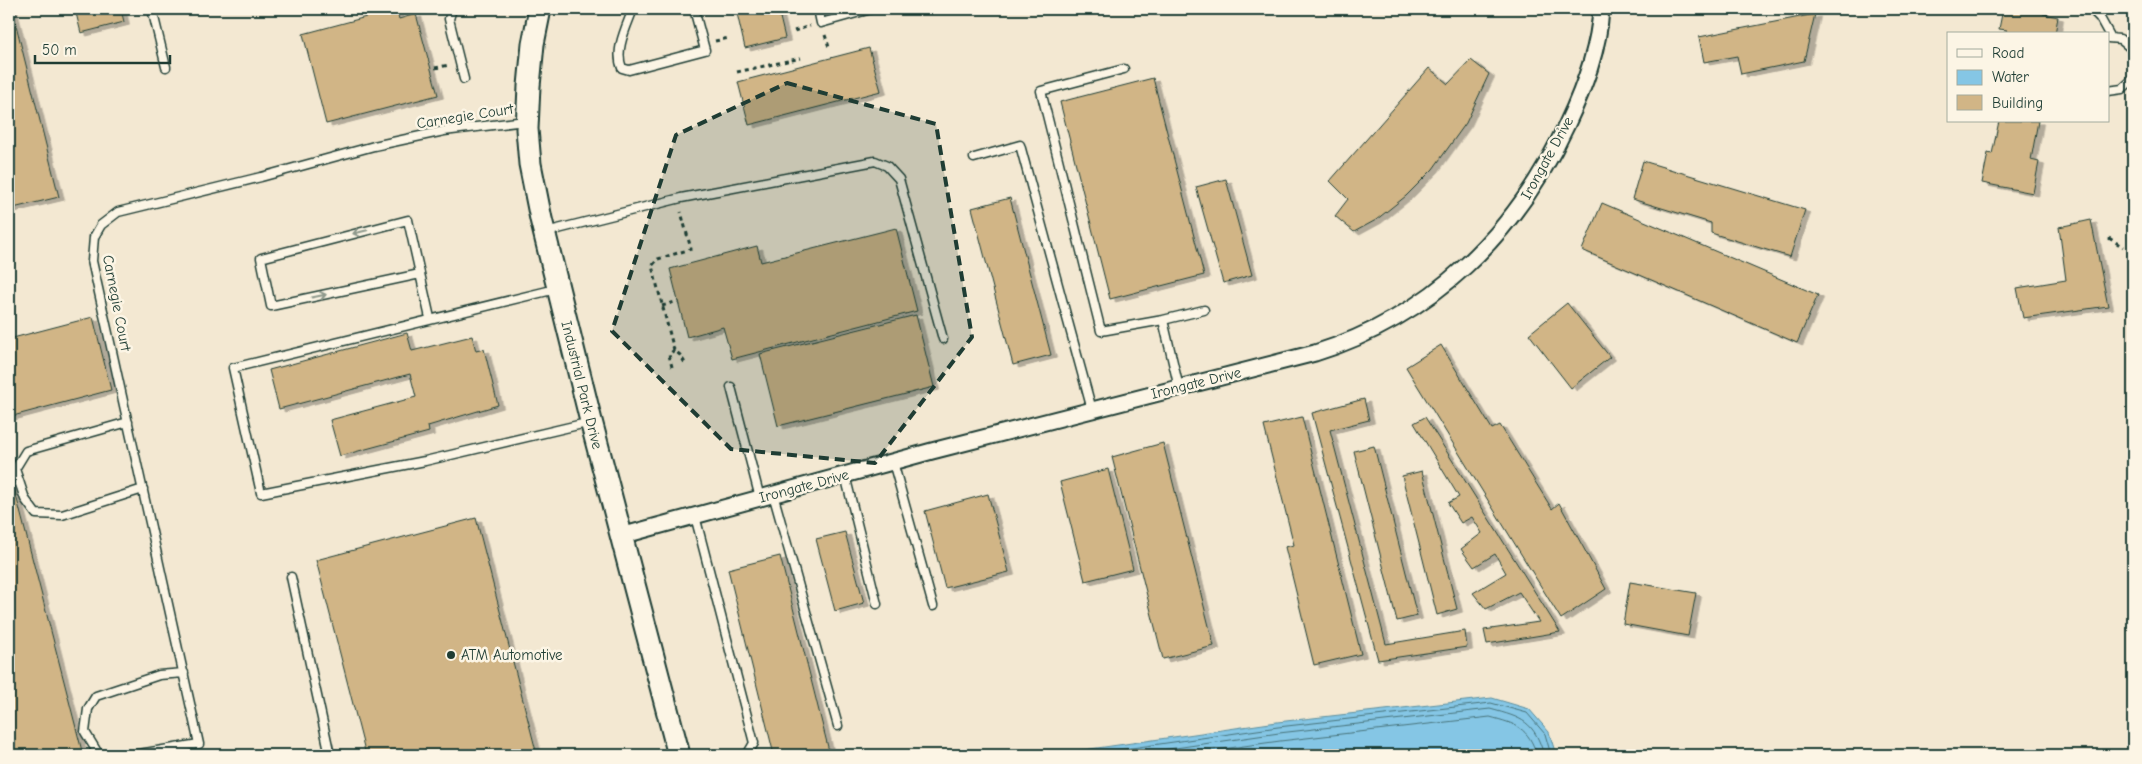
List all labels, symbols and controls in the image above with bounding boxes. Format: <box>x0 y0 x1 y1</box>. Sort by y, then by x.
scale bar <box>35 32 170 64</box>
legend <box>1947 32 2110 122</box>
text: 50 m <box>42 41 77 59</box>
text: Road <box>1992 44 2024 62</box>
text: Water <box>1992 68 2029 86</box>
text: Building <box>1992 94 2043 112</box>
street label: Carnegie Court <box>415 99 515 133</box>
street label: Irongate Drive <box>1517 113 1577 203</box>
one-way arrow <box>353 228 369 237</box>
street label: Carnegie Court <box>99 253 135 353</box>
one-way arrow <box>310 291 326 300</box>
street label: Industrial Park Drive <box>557 319 607 452</box>
street label: Irongate Drive <box>1149 363 1243 403</box>
street label: Irongate Drive <box>757 465 851 507</box>
place label: ATM Automotive <box>461 646 563 664</box>
marker: ATM Automotive <box>445 649 457 661</box>

